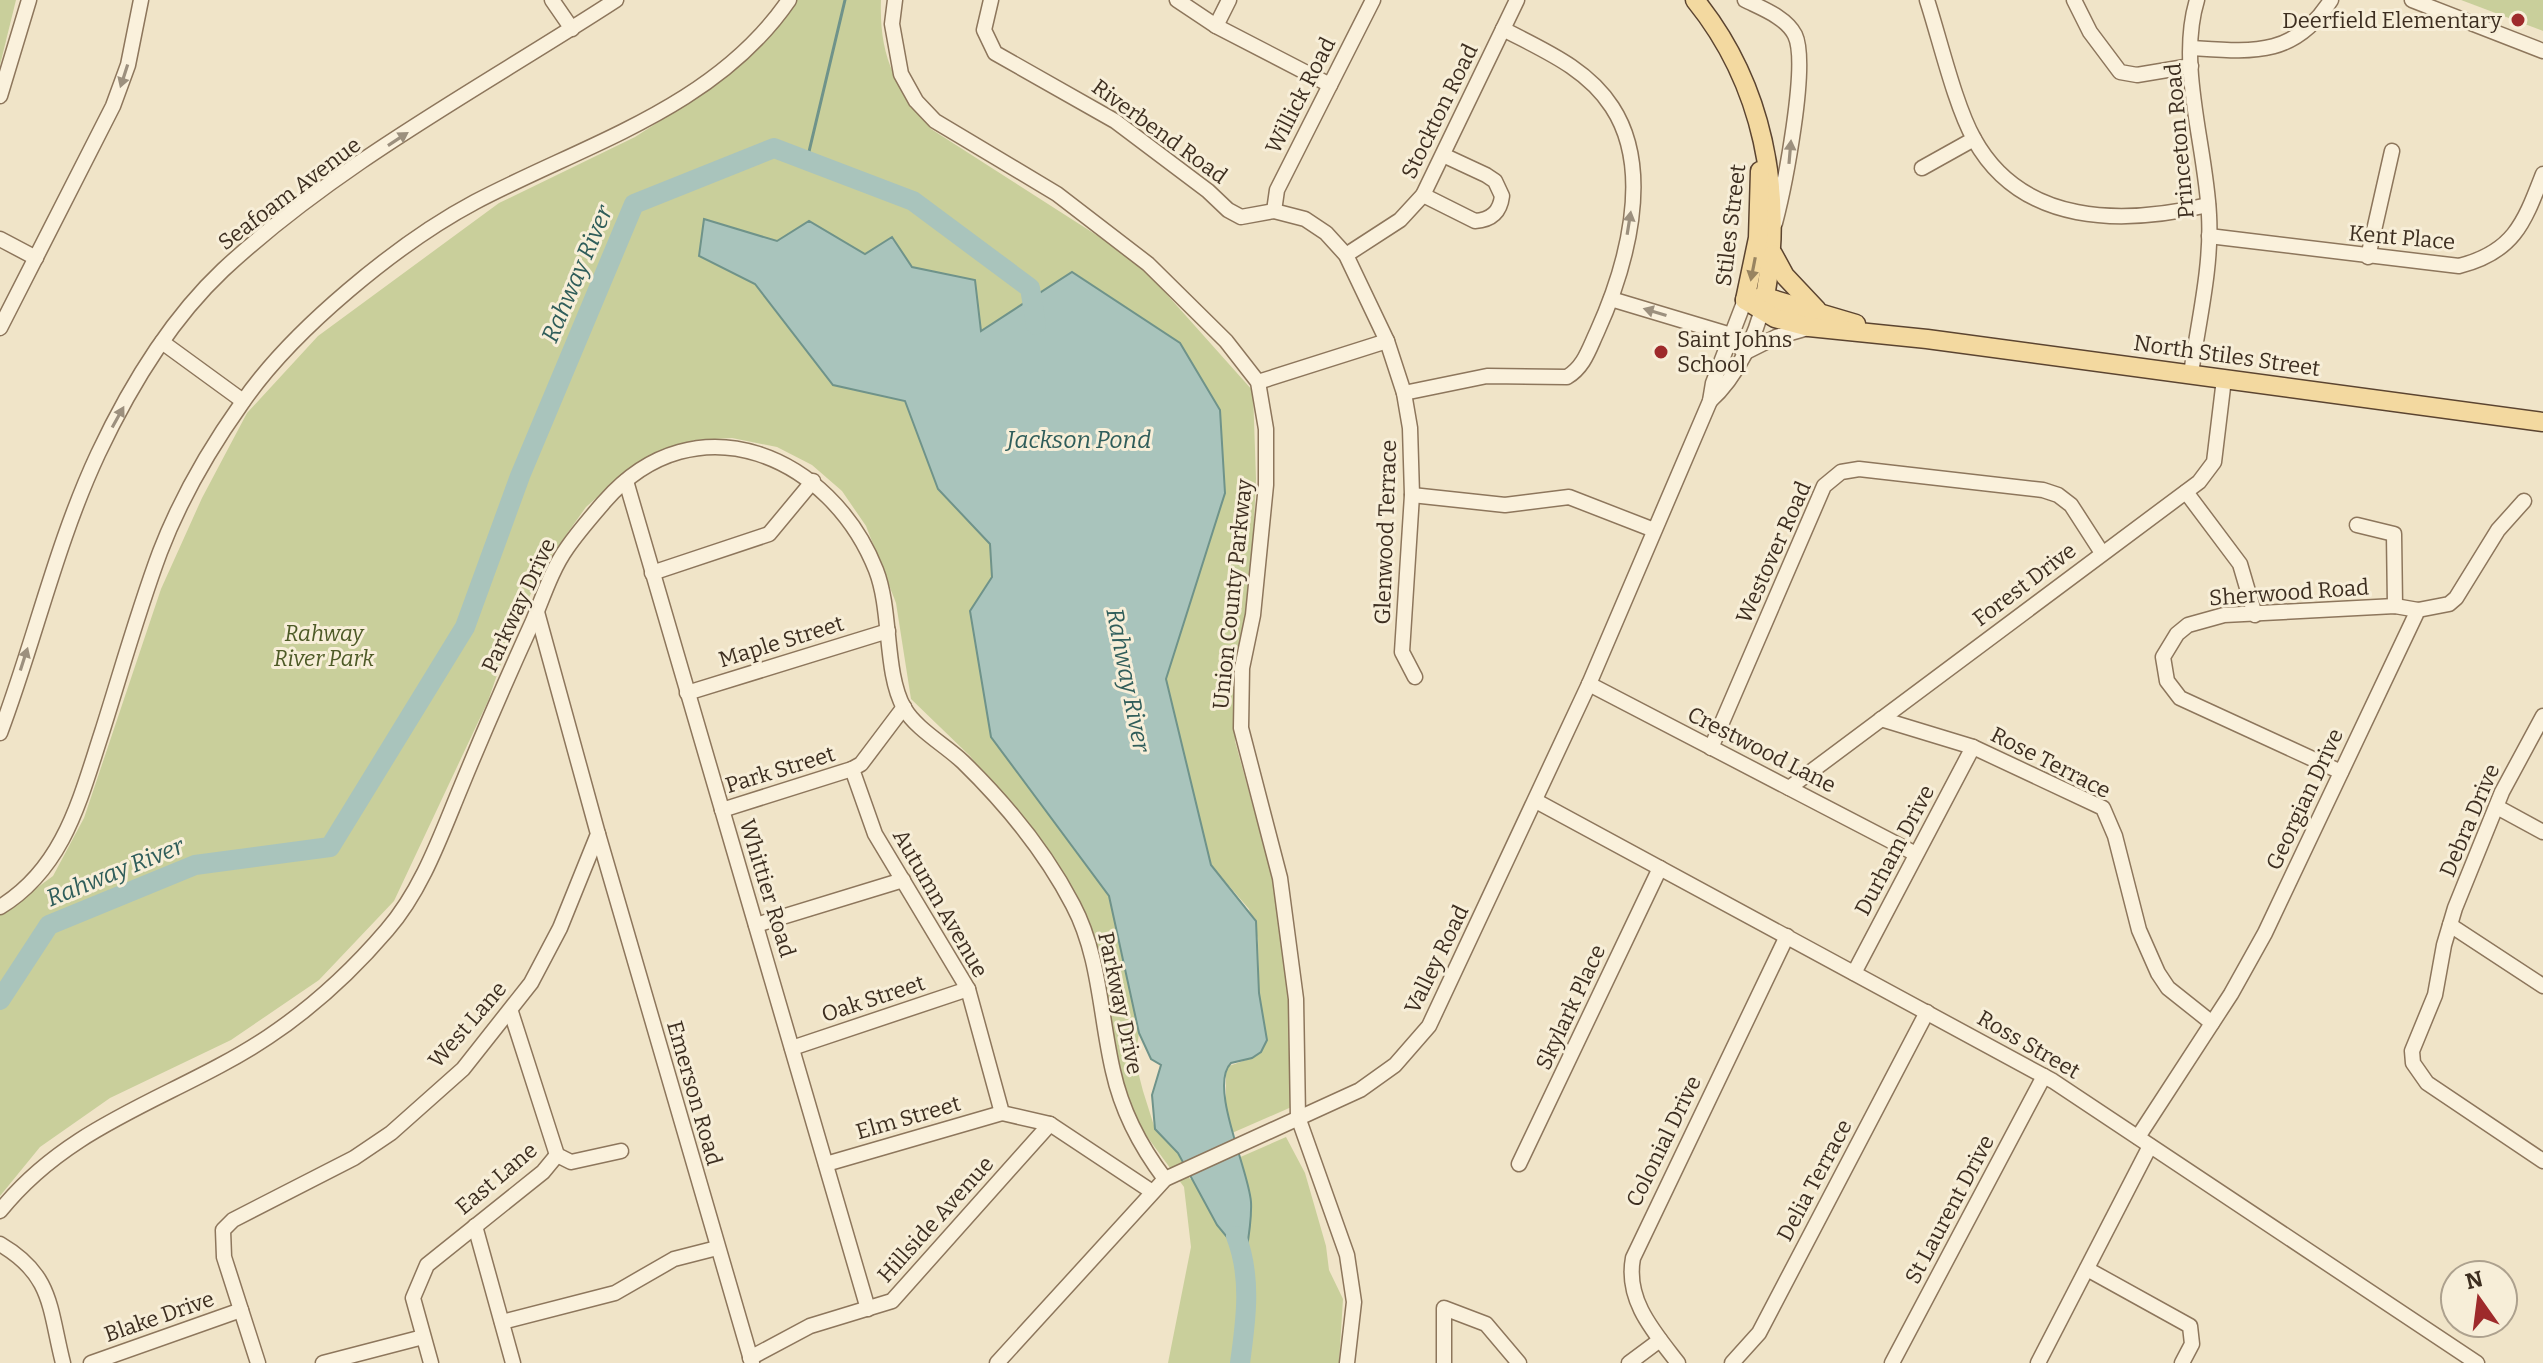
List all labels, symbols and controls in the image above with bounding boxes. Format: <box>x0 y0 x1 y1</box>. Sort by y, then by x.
place label: Deerfield Elementary <box>2282 7 2502 34</box>
marker: Deerfield Elementary <box>2509 11 2527 29</box>
street label: Willick Road <box>1260 33 1341 158</box>
street label: Stockton Road <box>1395 39 1484 183</box>
street label: Princeton Road <box>2159 62 2200 220</box>
one-way arrow <box>117 64 129 88</box>
street label: Riverbend Road <box>1087 73 1233 190</box>
street label: Seafoam Avenue <box>213 131 366 256</box>
one-way arrow <box>387 133 409 147</box>
one-way arrow <box>1784 139 1797 164</box>
street label: Stiles Street <box>1710 162 1751 288</box>
water label: Rahway River <box>536 200 619 347</box>
one-way arrow <box>1623 211 1635 236</box>
street label: Kent Place <box>2348 219 2456 256</box>
one-way arrow <box>1746 257 1758 282</box>
one-way arrow <box>1643 305 1667 318</box>
place label: Saint Johns School <box>1677 326 1792 378</box>
street label: North Stiles Street <box>2132 329 2322 382</box>
marker: Saint Johns School <box>1652 343 1670 361</box>
one-way arrow <box>111 406 125 428</box>
water label: Jackson Pond <box>1005 426 1151 454</box>
street label: Glenwood Terrace <box>1369 439 1402 625</box>
street label: Union County Parkway <box>1207 477 1258 711</box>
street label: Westover Road <box>1730 477 1817 627</box>
street label: Parkway Drive <box>476 534 561 677</box>
street label: Forest Drive <box>1967 537 2081 632</box>
street label: Sherwood Road <box>2208 573 2370 612</box>
water label: Rahway River <box>1100 606 1156 755</box>
street label: Maple Street <box>715 610 847 673</box>
park label: Rahway River Park <box>274 620 375 672</box>
one-way arrow <box>19 647 31 671</box>
street label: Crestwood Lane <box>1683 700 1840 798</box>
street label: Rose Terrace <box>1986 721 2115 804</box>
street label: Georgian Drive <box>2260 724 2349 874</box>
street label: Park Street <box>722 740 838 799</box>
street label: Debra Drive <box>2434 760 2505 881</box>
street label: Durham Drive <box>1849 780 1940 920</box>
street label: Whittier Road <box>734 816 801 960</box>
street label: Autumn Avenue <box>887 824 994 982</box>
water label: Rahway River <box>42 831 189 912</box>
street label: Valley Road <box>1399 901 1474 1018</box>
street label: Parkway Drive <box>1092 929 1149 1077</box>
street label: Skylark Place <box>1530 940 1611 1074</box>
street label: Oak Street <box>818 969 928 1028</box>
street label: West Lane <box>423 976 512 1073</box>
street label: Ross Street <box>1973 1004 2085 1085</box>
street label: Emerson Road <box>661 1018 728 1169</box>
street label: Colonial Drive <box>1620 1071 1707 1211</box>
street label: Elm Street <box>853 1090 964 1145</box>
street label: Delia Terrace <box>1771 1115 1858 1246</box>
street label: St Laurent Drive <box>1899 1130 2000 1288</box>
street label: East Lane <box>450 1137 543 1220</box>
street label: Hillside Avenue <box>872 1151 999 1288</box>
north arrow <box>2439 1259 2519 1339</box>
text: N <box>2463 1265 2486 1295</box>
street label: Blake Drive <box>101 1285 218 1348</box>

